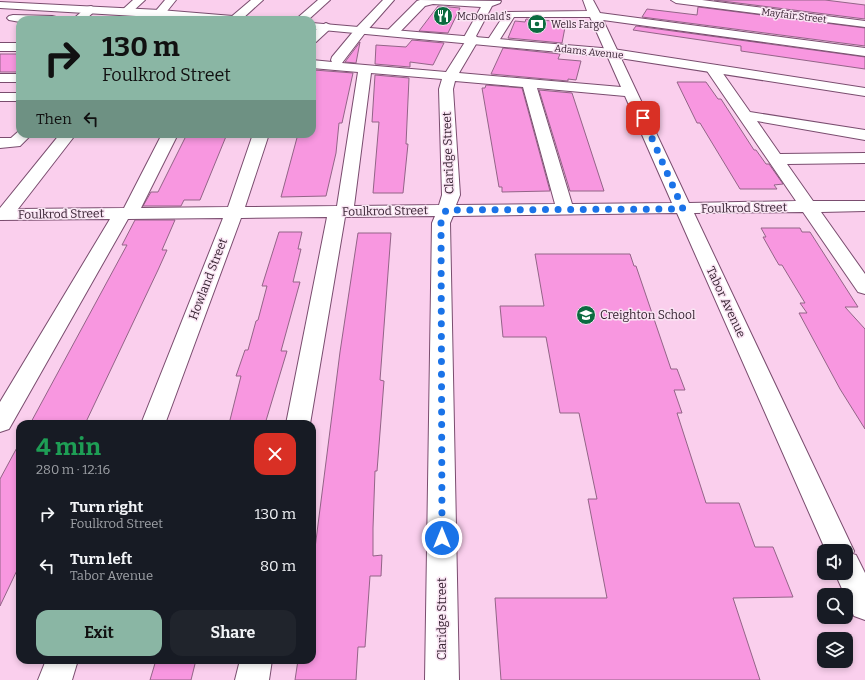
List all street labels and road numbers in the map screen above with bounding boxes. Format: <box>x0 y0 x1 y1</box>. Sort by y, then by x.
street label: Mayfair Street <box>761 6 828 26</box>
street label: Adams Avenue <box>554 42 624 62</box>
street label: Claridge Street <box>440 111 456 194</box>
street label: Foulkrod Street <box>701 200 788 216</box>
street label: Foulkrod Street <box>342 203 429 219</box>
street label: Foulkrod Street <box>18 206 105 222</box>
street label: Howland Street <box>186 236 230 322</box>
street label: Tabor Avenue <box>703 264 749 340</box>
street label: Claridge Street <box>435 577 449 660</box>

